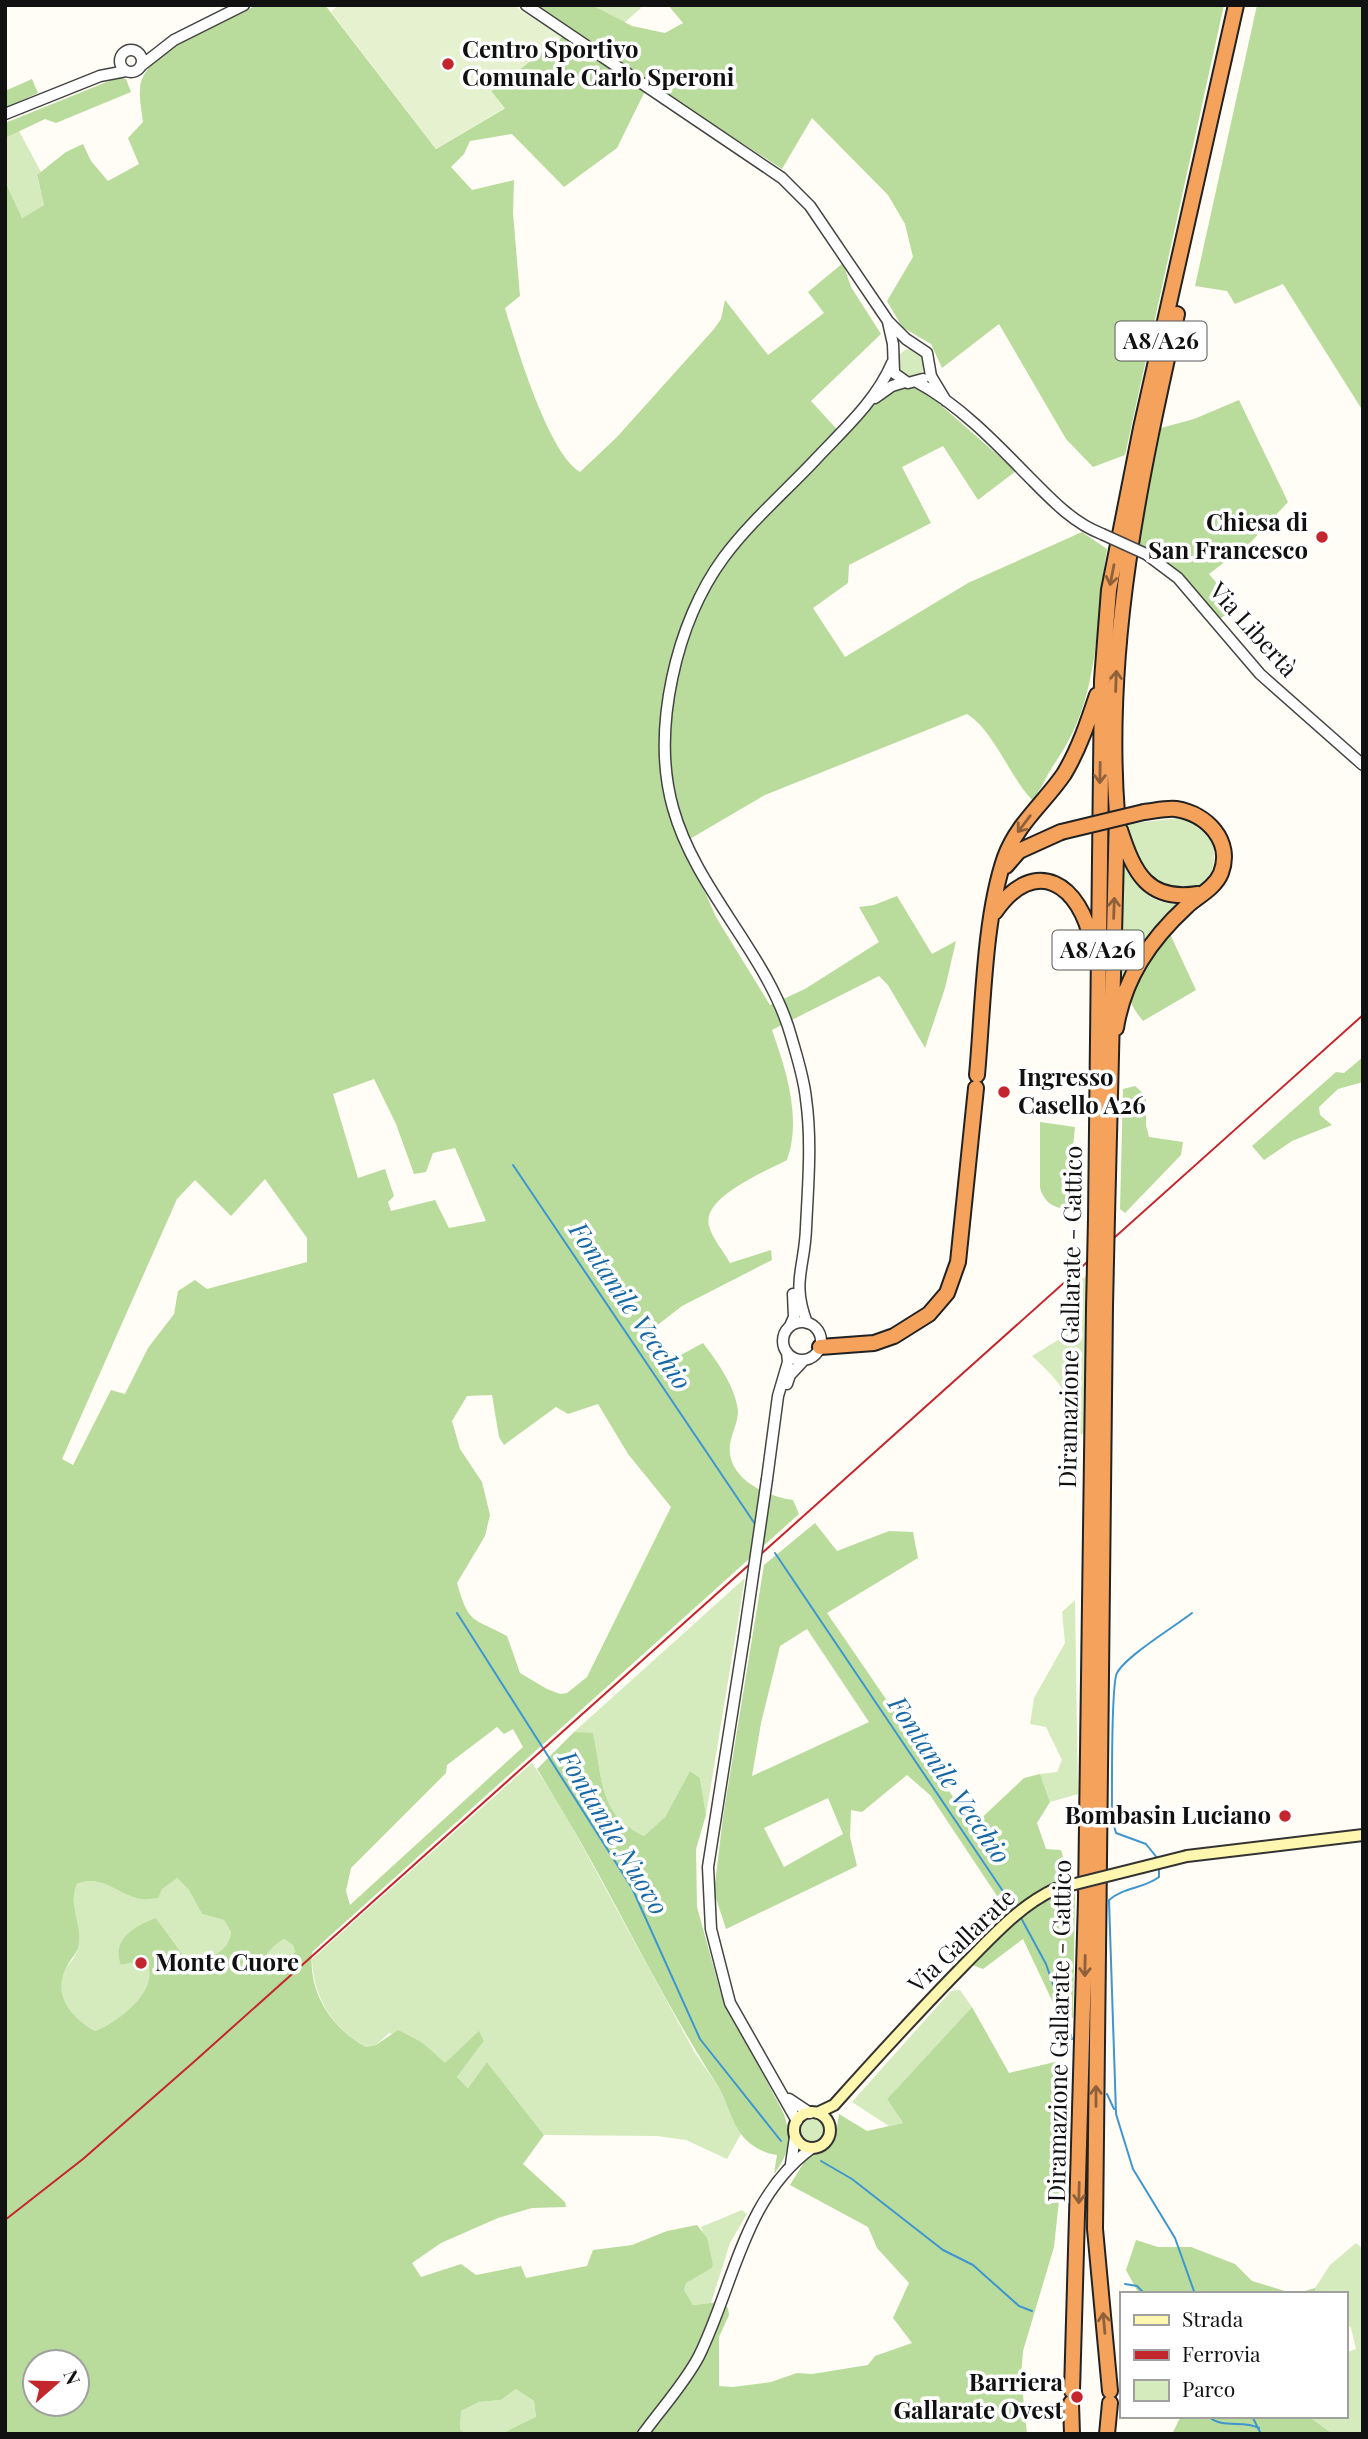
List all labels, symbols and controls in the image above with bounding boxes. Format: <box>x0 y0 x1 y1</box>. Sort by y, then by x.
place label: Centro Sportivo Comunale Carlo Speroni <box>462 32 735 92</box>
marker: Centro Sportivo Comunale Carlo Speroni <box>440 56 456 72</box>
road number: A8/A26 <box>1116 322 1206 360</box>
place label: Chiesa di San Francesco <box>1148 505 1308 565</box>
marker: Chiesa di San Francesco <box>1314 529 1330 545</box>
one-way arrow <box>1104 563 1118 586</box>
street label: Via Libertà <box>1203 574 1306 683</box>
one-way arrow <box>1110 670 1123 693</box>
one-way arrow <box>1094 761 1107 784</box>
one-way arrow <box>1016 815 1031 833</box>
one-way arrow <box>1107 897 1121 920</box>
road number: A8/A26 <box>1052 931 1144 970</box>
place label: Ingresso Casello A26 <box>1018 1060 1146 1120</box>
marker: Ingresso Casello A26 <box>996 1084 1012 1100</box>
street label: Diramazione Gallarate - Gattico <box>1050 1145 1088 1488</box>
water label: Fontanile Vecchio <box>562 1214 700 1396</box>
water label: Fontanile Vecchio <box>881 1688 1019 1870</box>
water label: Fontanile Nuovo <box>551 1743 677 1921</box>
place label: Bombasin Luciano <box>1065 1798 1271 1830</box>
marker: Bombasin Luciano <box>1277 1808 1293 1824</box>
street label: Diramazione Gallarate - Gattico <box>1039 1859 1077 2202</box>
street label: Via Gallarate <box>900 1881 1021 1999</box>
place label: Monte Cuore <box>155 1945 299 1977</box>
one-way arrow <box>1078 1954 1091 1977</box>
marker: Monte Cuore <box>133 1955 149 1971</box>
one-way arrow <box>1089 2085 1103 2108</box>
one-way arrow <box>1073 2181 1086 2204</box>
legend <box>1120 2292 1347 2418</box>
text: Strada <box>1182 2304 1244 2332</box>
one-way arrow <box>1097 2312 1110 2335</box>
text: Ferrovia <box>1182 2339 1261 2367</box>
north arrow <box>21 2348 91 2418</box>
place label: Barriera Gallarate Ovest <box>893 2365 1064 2425</box>
text: N <box>58 2366 88 2388</box>
text: Parco <box>1182 2374 1235 2402</box>
marker: Barriera Gallarate Ovest <box>1069 2389 1085 2405</box>

